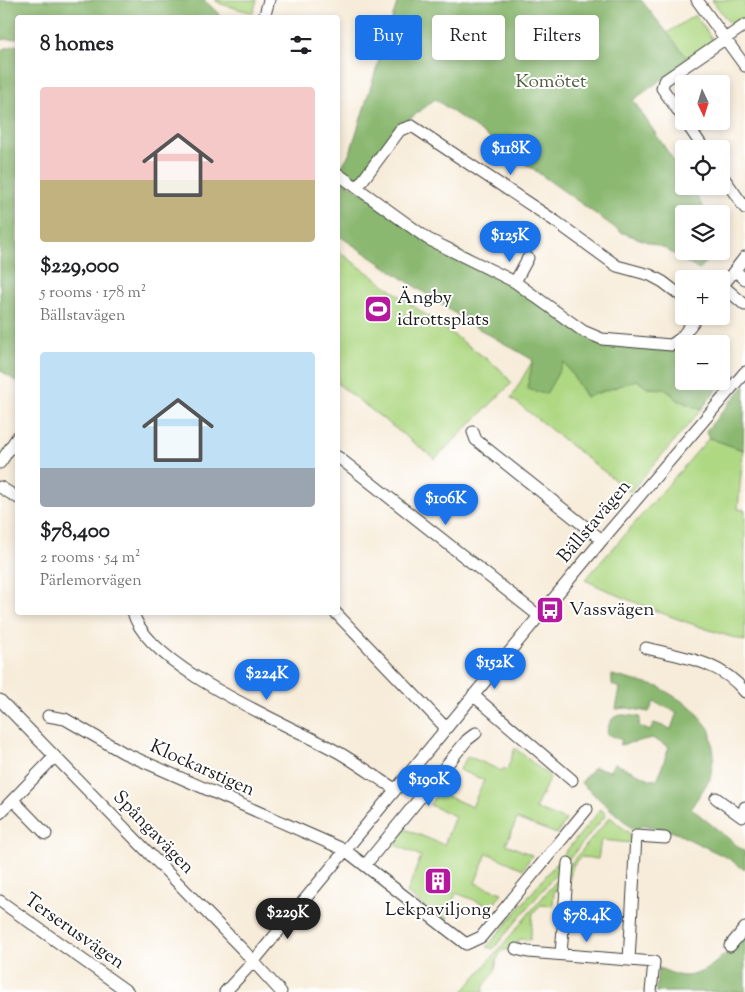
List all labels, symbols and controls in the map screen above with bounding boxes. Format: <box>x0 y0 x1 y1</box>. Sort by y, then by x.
chip: Buy <box>355 15 422 60</box>
chip: Rent <box>432 15 505 60</box>
chip: Filters <box>515 15 599 60</box>
text: 8 homes <box>40 30 114 60</box>
icon: filters <box>287 31 315 59</box>
park label: Komötet <box>516 69 587 96</box>
north arrow <box>675 75 730 130</box>
map controls <box>675 75 730 390</box>
icon: home <box>133 120 223 210</box>
pin: $118K <box>476 134 546 176</box>
text: $118K <box>492 138 531 161</box>
button: locate <box>675 140 730 195</box>
button: layers <box>675 205 730 260</box>
pin: $125K <box>475 220 545 263</box>
text: $125K <box>491 225 529 248</box>
text: $229,000 <box>40 252 119 282</box>
button: + <box>675 270 730 325</box>
text: 5 rooms · 178 m² <box>40 282 146 305</box>
place label: Ängby idrottsplats <box>397 285 489 334</box>
sports icon: Ängby idrottsplats <box>363 294 393 324</box>
text: Bällstavägen <box>40 305 125 328</box>
button: − <box>675 335 730 390</box>
icon: home <box>133 385 223 475</box>
street label: Bällstavägen <box>552 474 638 570</box>
pin: $106K <box>411 484 481 526</box>
text: $106K <box>425 488 467 511</box>
text: $78,400 <box>40 517 110 547</box>
text: 2 rooms · 54 m² <box>40 547 140 570</box>
text: Pärlemorvägen <box>40 570 142 593</box>
bus stop icon: Vassvägen <box>535 595 565 625</box>
place label: Vassvägen <box>569 597 655 624</box>
pin: $152K <box>460 648 530 690</box>
text: $152K <box>476 652 514 675</box>
pin: $224K <box>232 658 302 701</box>
text: $224K <box>245 663 289 686</box>
street label: Klockarstigen <box>145 734 259 804</box>
pin: $190K <box>394 764 464 807</box>
text: $190K <box>408 769 450 792</box>
street label: Spångavägen <box>106 785 200 881</box>
building icon: Lekpaviljong <box>423 866 453 896</box>
street label: Terserusvägen <box>18 887 130 977</box>
place label: Lekpaviljong <box>385 897 491 924</box>
pin: $229K <box>253 898 323 940</box>
pin: $78.4K <box>546 900 628 943</box>
text: $229K <box>267 902 309 925</box>
text: $78.4K <box>563 905 611 928</box>

